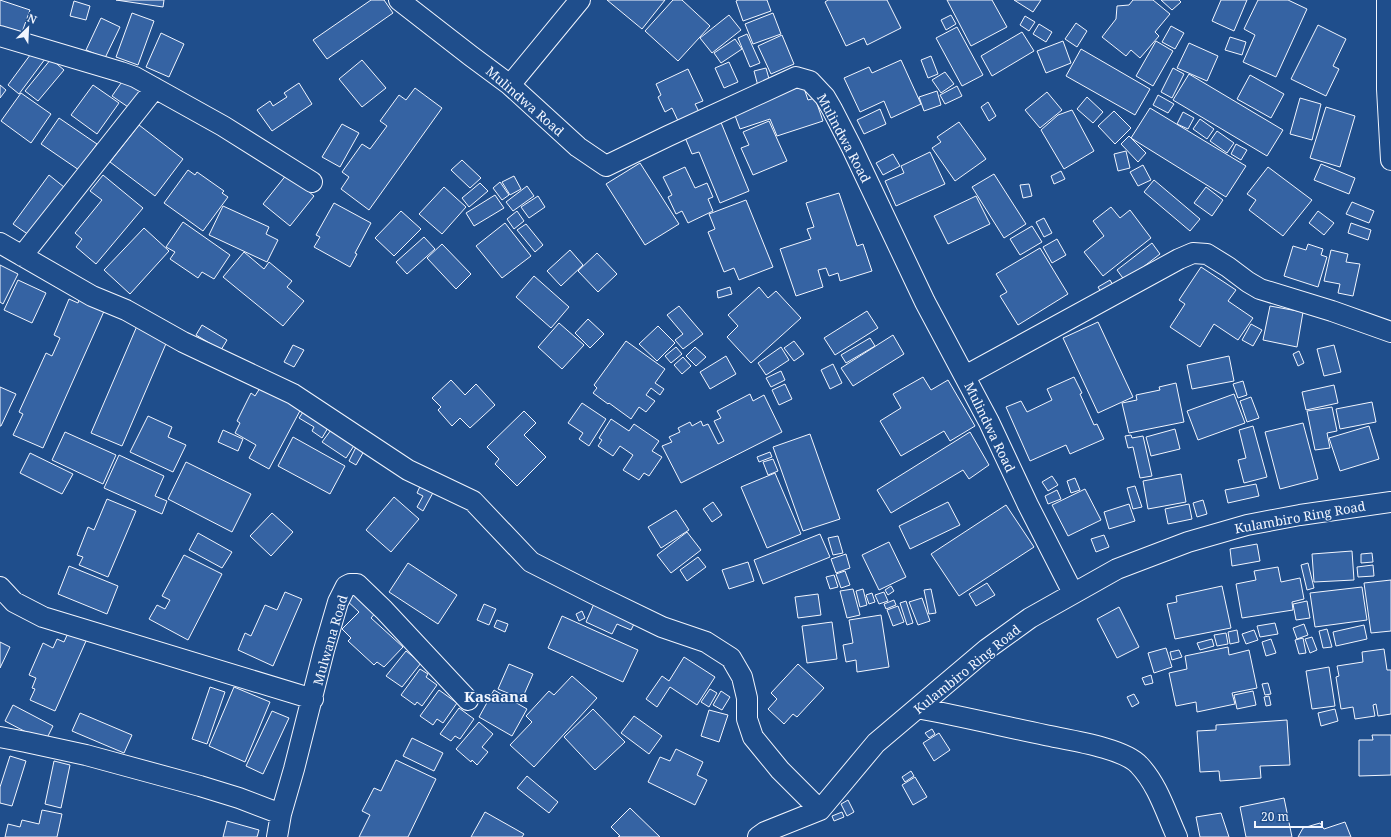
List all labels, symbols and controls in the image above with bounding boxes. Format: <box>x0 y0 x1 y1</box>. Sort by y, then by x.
north arrow <box>8 8 48 48</box>
text: N <box>25 10 40 27</box>
street label: Mulindwa Road <box>482 62 568 140</box>
street label: Mulindwa Road <box>813 90 875 186</box>
street label: Mulindwa Road <box>960 379 1020 475</box>
street label: Kulambiro Ring Road <box>1233 497 1367 537</box>
street label: Mulwana Road <box>308 593 352 687</box>
street label: Kulambiro Ring Road <box>910 620 1024 718</box>
district label: Kasaana <box>464 686 528 706</box>
scale bar <box>1255 803 1322 829</box>
text: 20 m <box>1261 808 1289 825</box>

